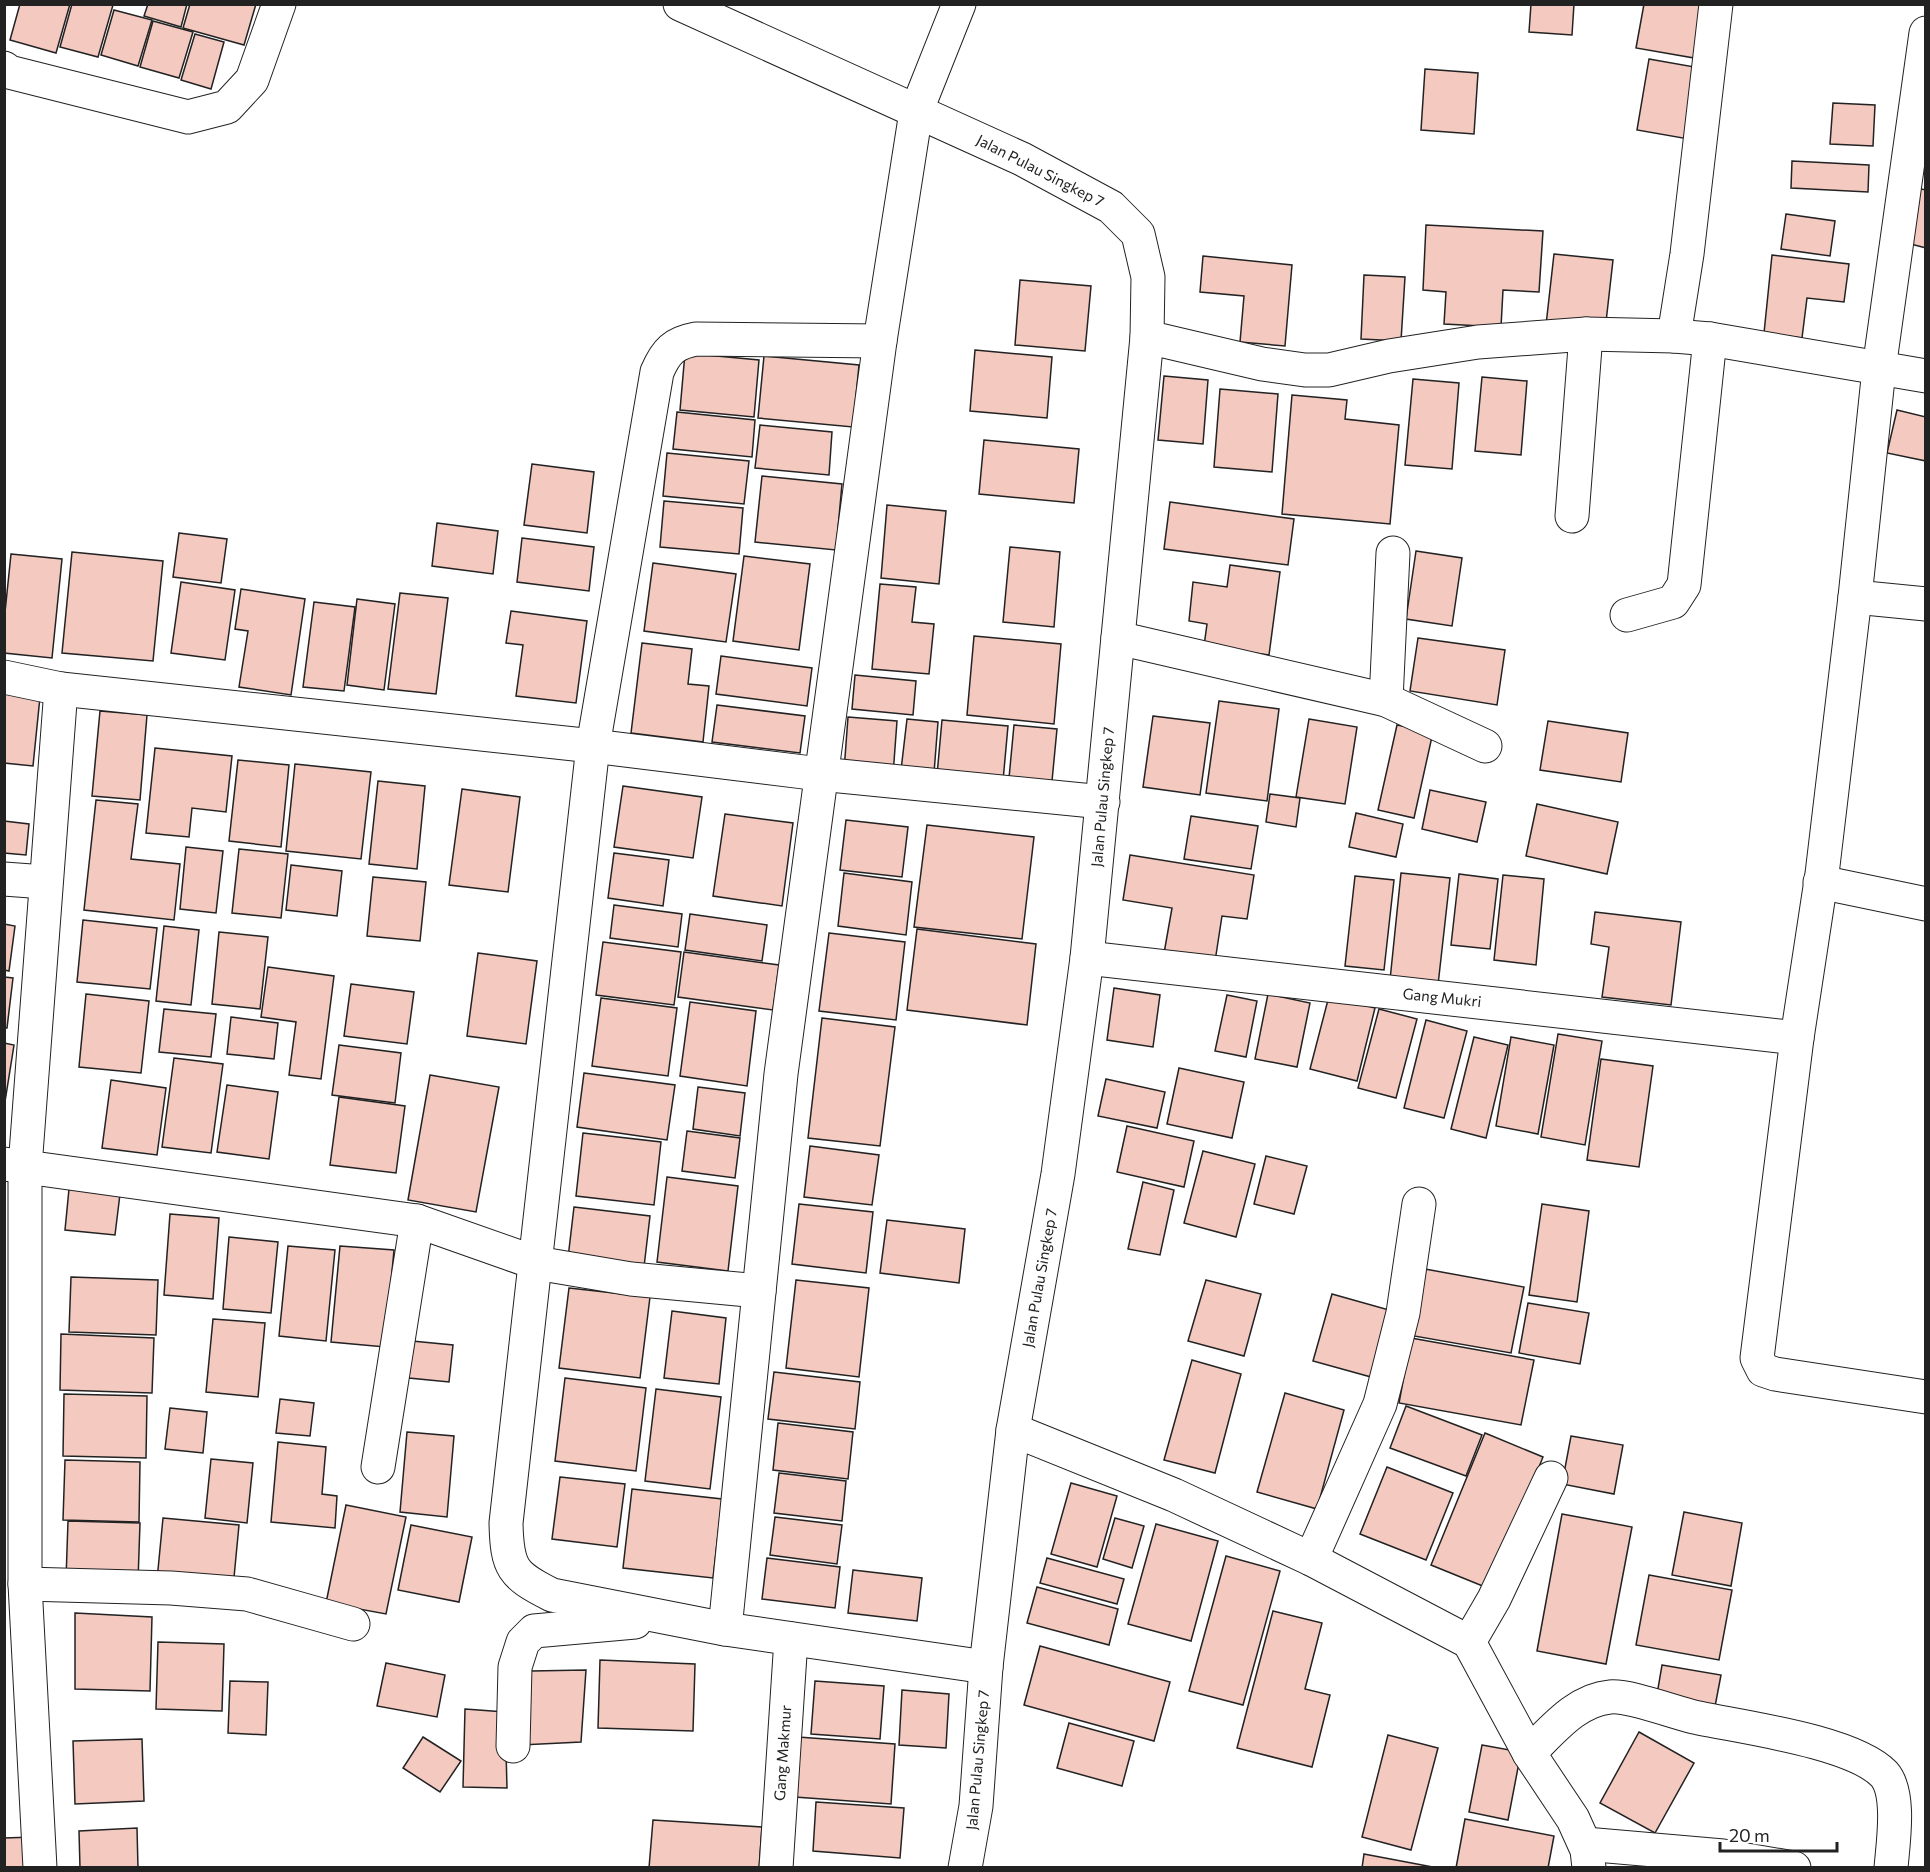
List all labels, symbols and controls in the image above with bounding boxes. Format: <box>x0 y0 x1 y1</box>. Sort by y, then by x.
street label: Jalan Pulau Singkep 7 <box>974 130 1107 210</box>
street label: Jalan Pulau Singkep 7 <box>1087 726 1117 868</box>
street label: Gang Mukri <box>1402 984 1482 1010</box>
street label: Jalan Pulau Singkep 7 <box>1018 1207 1060 1349</box>
street label: Jalan Pulau Singkep 7 <box>962 1689 992 1831</box>
street label: Gang Makmur <box>770 1704 794 1801</box>
scale bar <box>1720 1815 1837 1853</box>
text: 20 m <box>1729 1824 1770 1846</box>

